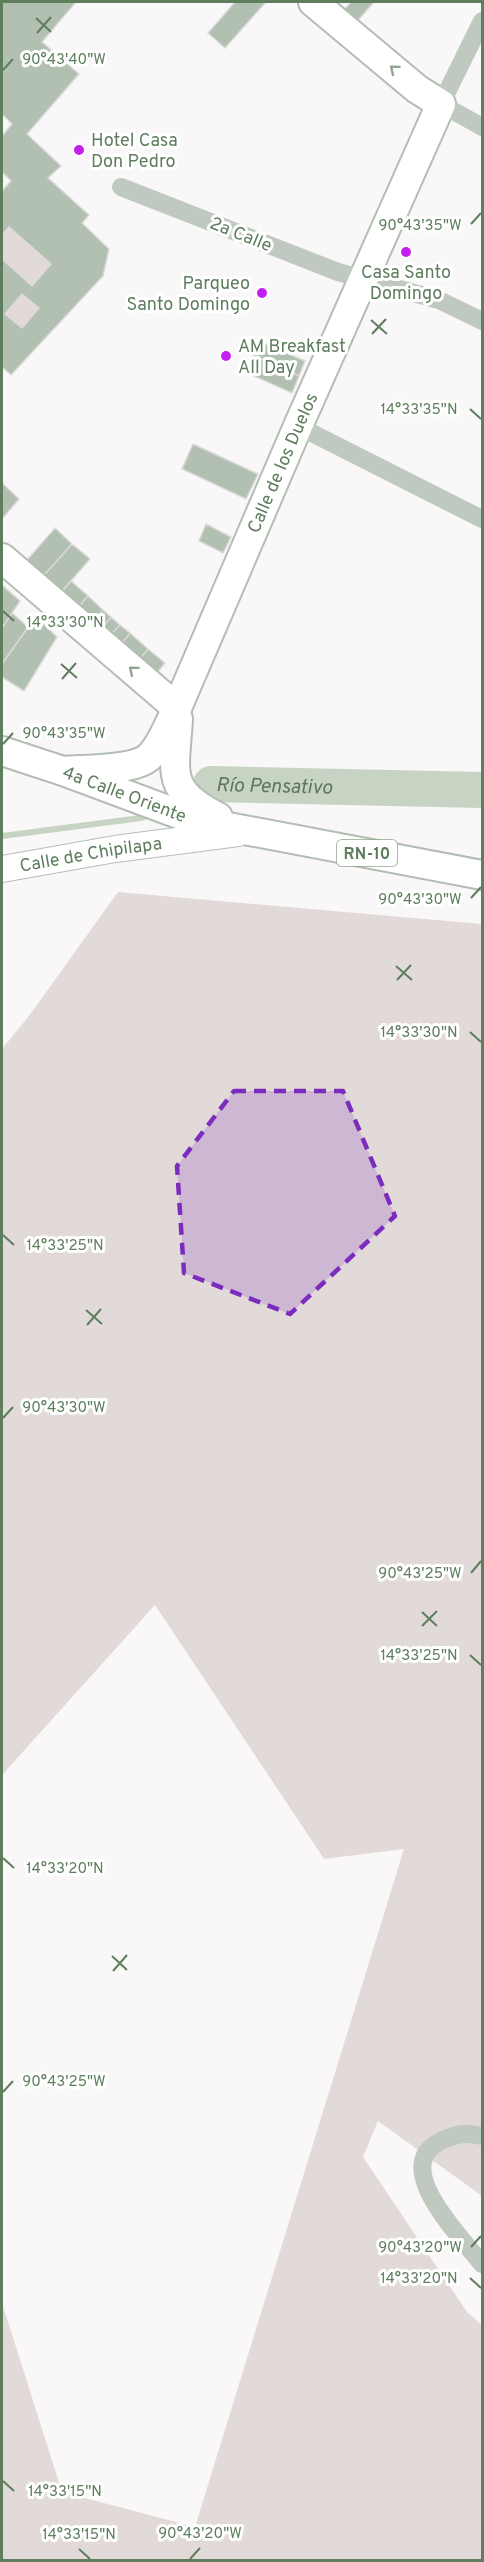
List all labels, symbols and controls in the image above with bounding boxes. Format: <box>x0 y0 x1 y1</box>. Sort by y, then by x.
text: 90°43'40"W <box>22 51 106 70</box>
one-way arrow <box>390 65 401 76</box>
place label: Hotel Casa Don Pedro <box>91 130 178 174</box>
marker: Hotel Casa Don Pedro <box>72 143 86 157</box>
street label: 2a Calle <box>206 213 275 258</box>
text: 90°43'35"W <box>378 217 462 236</box>
marker: Casa Santo Domingo <box>399 245 413 259</box>
place label: Casa Santo Domingo <box>361 262 451 306</box>
place label: Parqueo Santo Domingo <box>126 273 250 317</box>
marker: Parqueo Santo Domingo <box>255 286 269 300</box>
place label: AM Breakfast All Day <box>238 336 346 380</box>
marker: AM Breakfast All Day <box>219 349 233 363</box>
street label: Calle de los Duelos <box>243 389 324 537</box>
text: 14°33'35"N <box>380 401 458 420</box>
text: 14°33'30"N <box>26 614 104 633</box>
one-way arrow <box>129 666 140 677</box>
text: 90°43'35"W <box>22 725 106 744</box>
street label: 4a Calle Oriente <box>59 762 189 829</box>
water label: Río Pensativo <box>215 773 333 802</box>
street label: Calle de Chipilapa <box>18 833 164 879</box>
road number: RN-10 <box>337 840 397 866</box>
text: 90°43'30"W <box>378 891 462 910</box>
text: 14°33'30"N <box>380 1024 458 1043</box>
text: 14°33'25"N <box>26 1237 104 1256</box>
text: 90°43'30"W <box>22 1399 106 1418</box>
text: 90°43'25"W <box>378 1565 462 1584</box>
text: 14°33'25"N <box>380 1647 458 1666</box>
text: 14°33'20"N <box>26 1860 104 1879</box>
text: 90°43'25"W <box>22 2073 106 2092</box>
text: 90°43'20"W <box>378 2239 462 2258</box>
text: 14°33'20"N <box>380 2270 458 2289</box>
text: 14°33'15"N <box>28 2483 102 2502</box>
text: 90°43'20"W <box>158 2525 242 2544</box>
text: 14°33'15"N <box>42 2526 116 2545</box>

